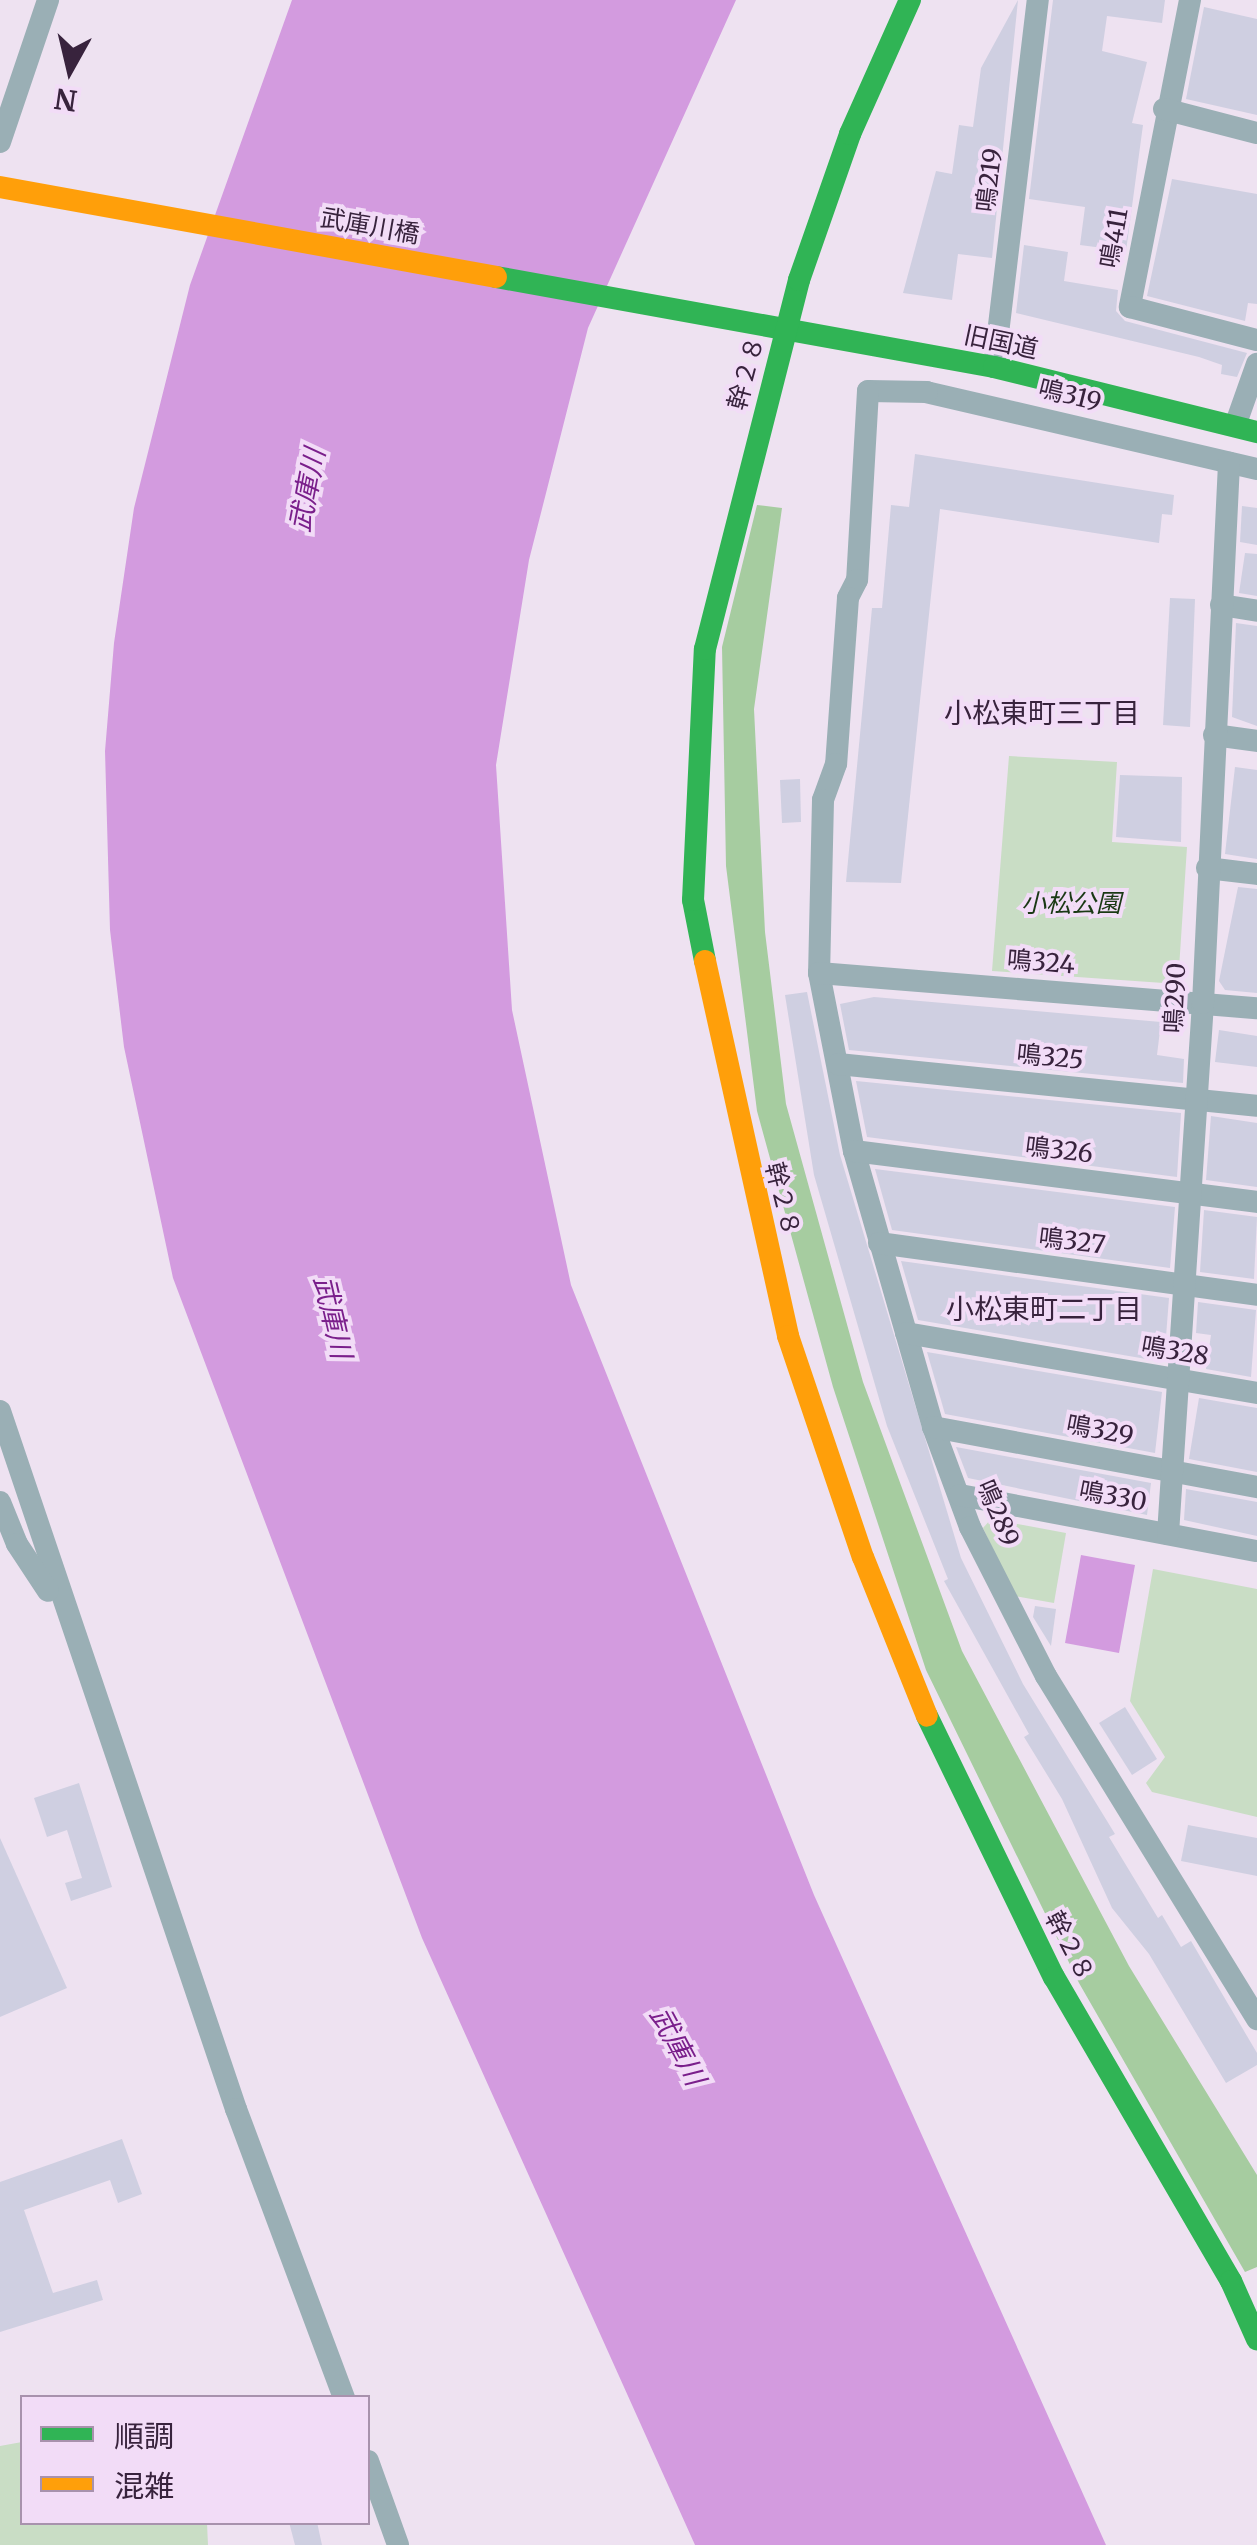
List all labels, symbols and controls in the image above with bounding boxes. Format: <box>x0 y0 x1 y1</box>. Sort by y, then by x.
north arrow <box>20 20 120 120</box>
text: N <box>52 80 79 119</box>
street label: 鳴219 <box>970 146 1008 214</box>
street label: 武庫川橋 <box>318 203 422 249</box>
street label: 鳴411 <box>1094 206 1134 270</box>
street label: 旧国道 <box>961 320 1041 364</box>
street label: 幹２８ <box>722 333 770 413</box>
street label: 鳴319 <box>1036 373 1104 417</box>
water label: 武庫川 <box>282 446 332 534</box>
district label: 小松東町三丁目 <box>944 696 1140 730</box>
park label: 小松公園 <box>1021 888 1121 918</box>
street label: 鳴324 <box>1006 944 1076 980</box>
street label: 鳴290 <box>1158 962 1192 1034</box>
street label: 鳴325 <box>1015 1039 1085 1075</box>
street label: 鳴326 <box>1023 1131 1095 1169</box>
street label: 幹２８ <box>759 1159 807 1239</box>
street label: 鳴327 <box>1037 1222 1107 1260</box>
water label: 武庫川 <box>307 1272 359 1362</box>
district label: 小松東町二丁目 <box>946 1292 1142 1326</box>
street label: 鳴328 <box>1139 1330 1211 1372</box>
street label: 鳴329 <box>1064 1409 1136 1451</box>
street label: 鳴289 <box>971 1475 1025 1551</box>
street label: 鳴330 <box>1077 1475 1149 1517</box>
street label: 幹２８ <box>1039 1906 1101 1986</box>
water label: 武庫川 <box>643 2001 713 2091</box>
legend <box>20 2395 370 2525</box>
text: 順調 <box>114 2417 174 2455</box>
text: 混雑 <box>114 2467 174 2505</box>

